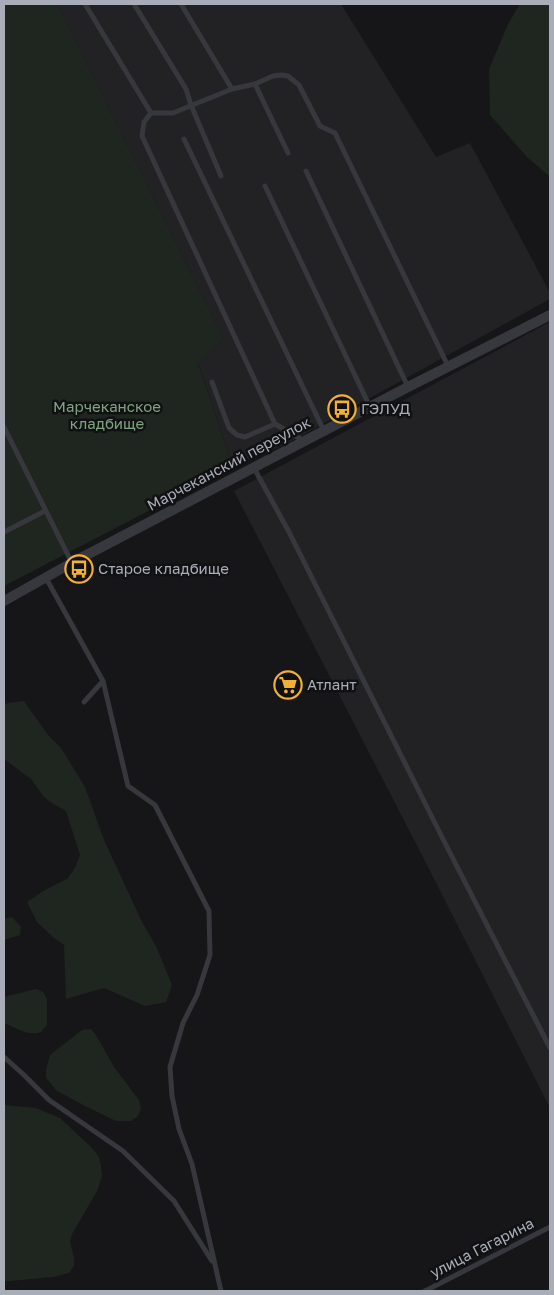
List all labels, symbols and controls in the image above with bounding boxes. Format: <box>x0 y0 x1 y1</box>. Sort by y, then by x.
bus stop icon: ГЭЛУД <box>327 394 357 424</box>
park label: Марчеканское кладбище <box>53 397 161 432</box>
place label: ГЭЛУД <box>361 399 410 417</box>
street label: Марчеканский переулок <box>144 412 314 514</box>
bus stop icon: Старое кладбище <box>64 554 94 584</box>
place label: Старое кладбище <box>98 559 229 577</box>
supermarket icon: Атлант <box>273 670 303 700</box>
place label: Атлант <box>307 675 357 693</box>
street label: улица Гагарина <box>427 1213 536 1281</box>

